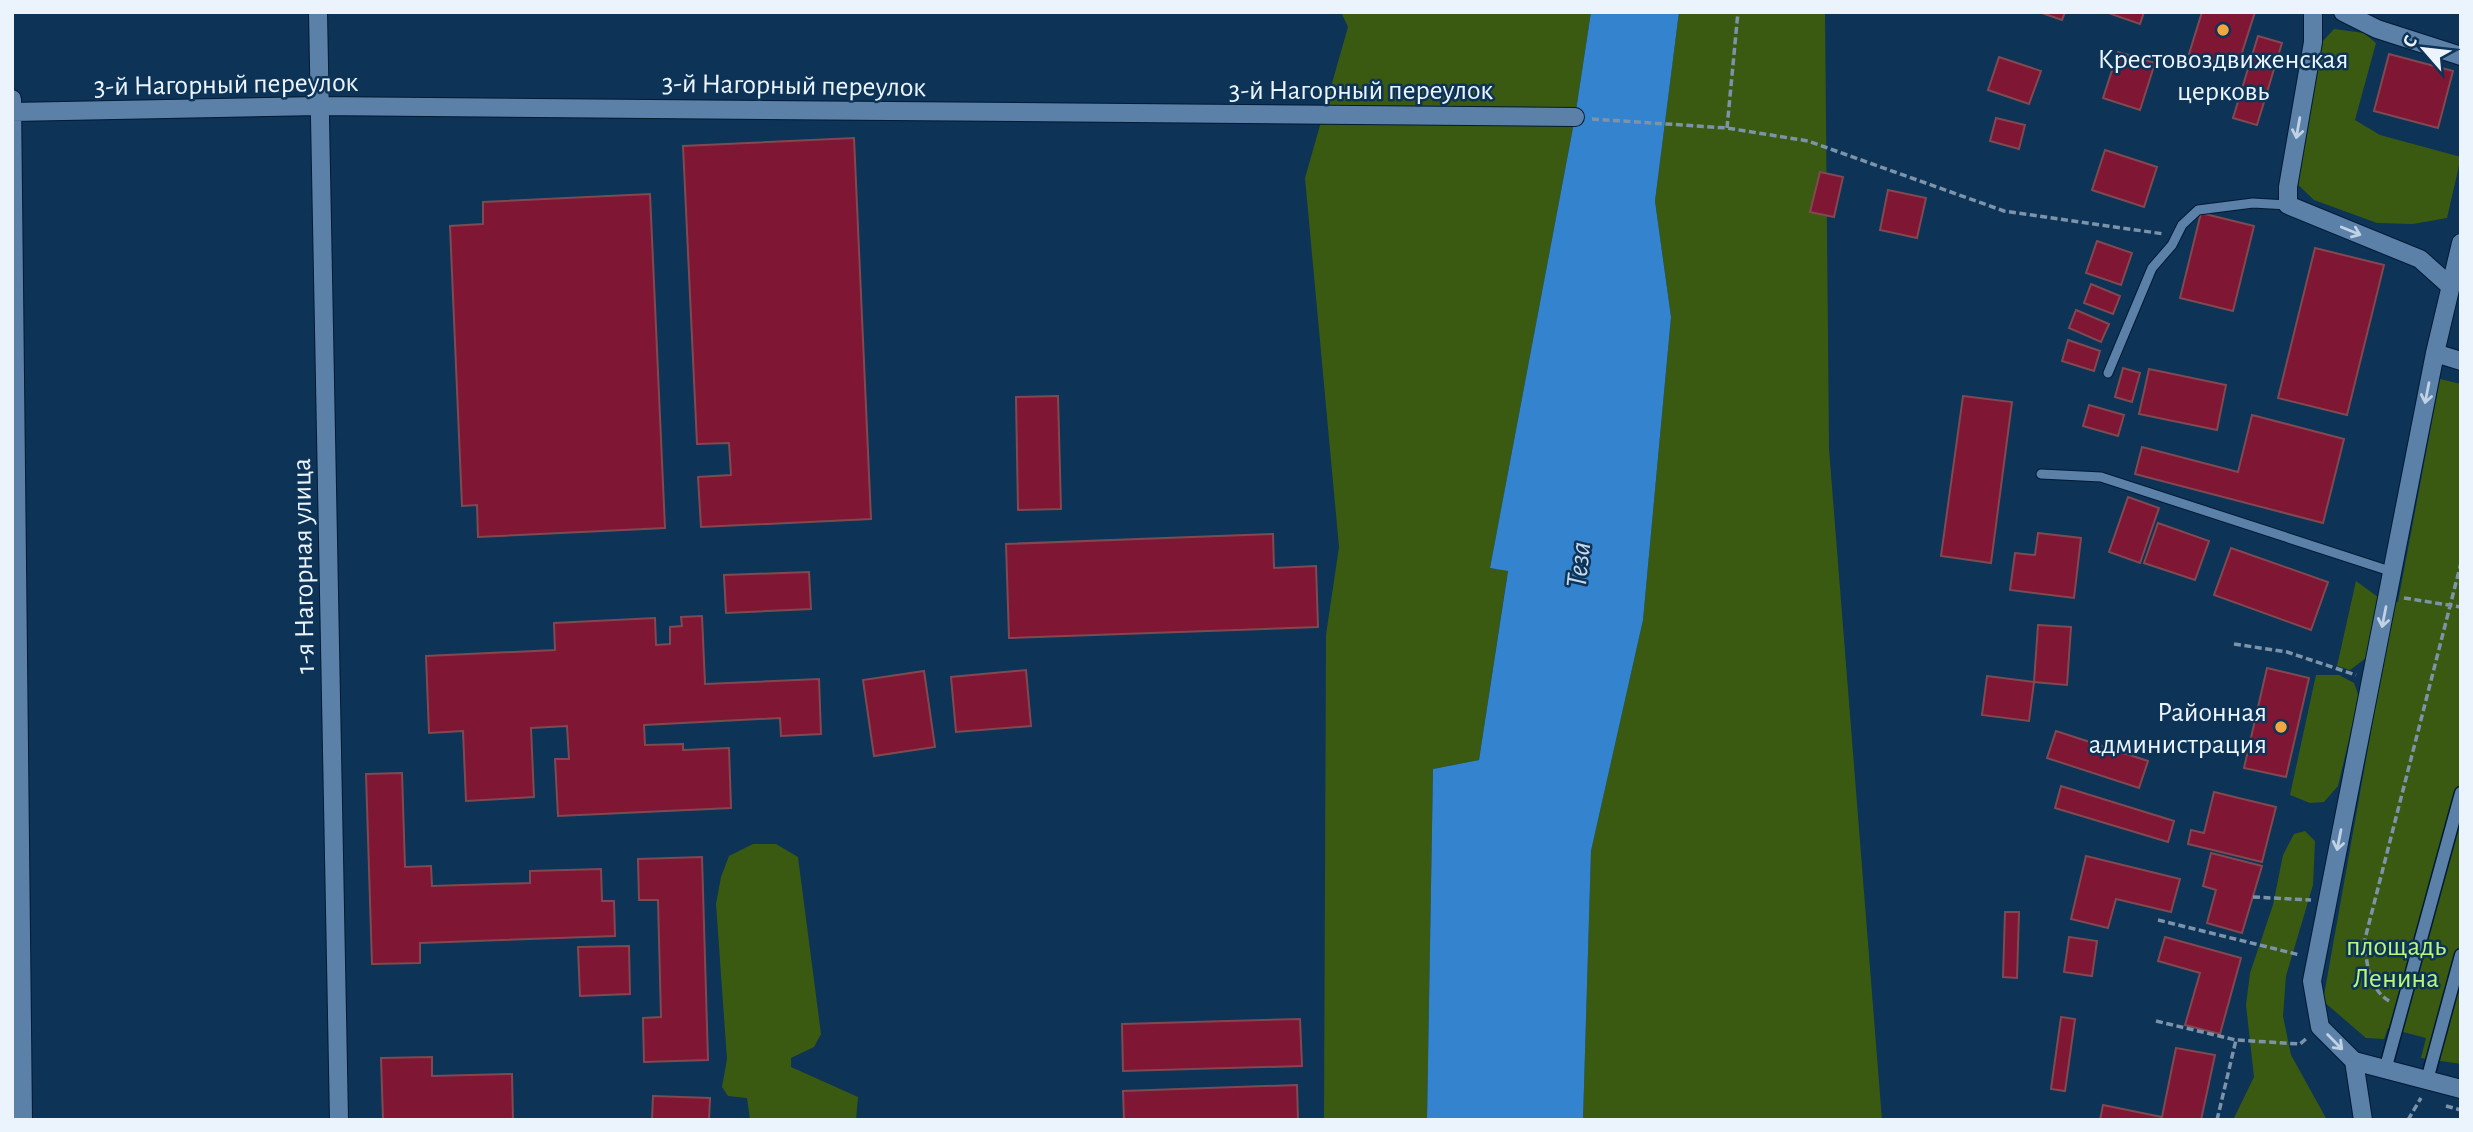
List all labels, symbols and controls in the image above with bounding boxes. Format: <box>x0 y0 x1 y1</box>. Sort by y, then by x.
north arrow <box>2389 14 2459 84</box>
marker: Крестовоздвиженская церковь <box>2215 22 2231 38</box>
text: С <box>2399 33 2421 51</box>
place label: Крестовоздвиженская церковь <box>2098 46 2348 106</box>
street label: 3-й Нагорный переулок <box>94 69 359 101</box>
street label: 3-й Нагорный переулок <box>662 70 926 102</box>
street label: 3-й Нагорный переулок <box>1229 77 1493 105</box>
one-way arrow <box>2291 116 2304 139</box>
one-way arrow <box>2339 226 2361 239</box>
one-way arrow <box>2420 381 2433 404</box>
street label: 1-я Нагорная улица <box>288 458 320 674</box>
water label: Теза <box>1562 540 1596 590</box>
one-way arrow <box>2376 605 2390 628</box>
place label: Районная администрация <box>2089 699 2267 759</box>
marker: Районная администрация <box>2273 719 2289 735</box>
one-way arrow <box>2332 828 2346 851</box>
park label: площадь Ленина <box>2346 933 2446 993</box>
one-way arrow <box>2326 1034 2343 1051</box>

